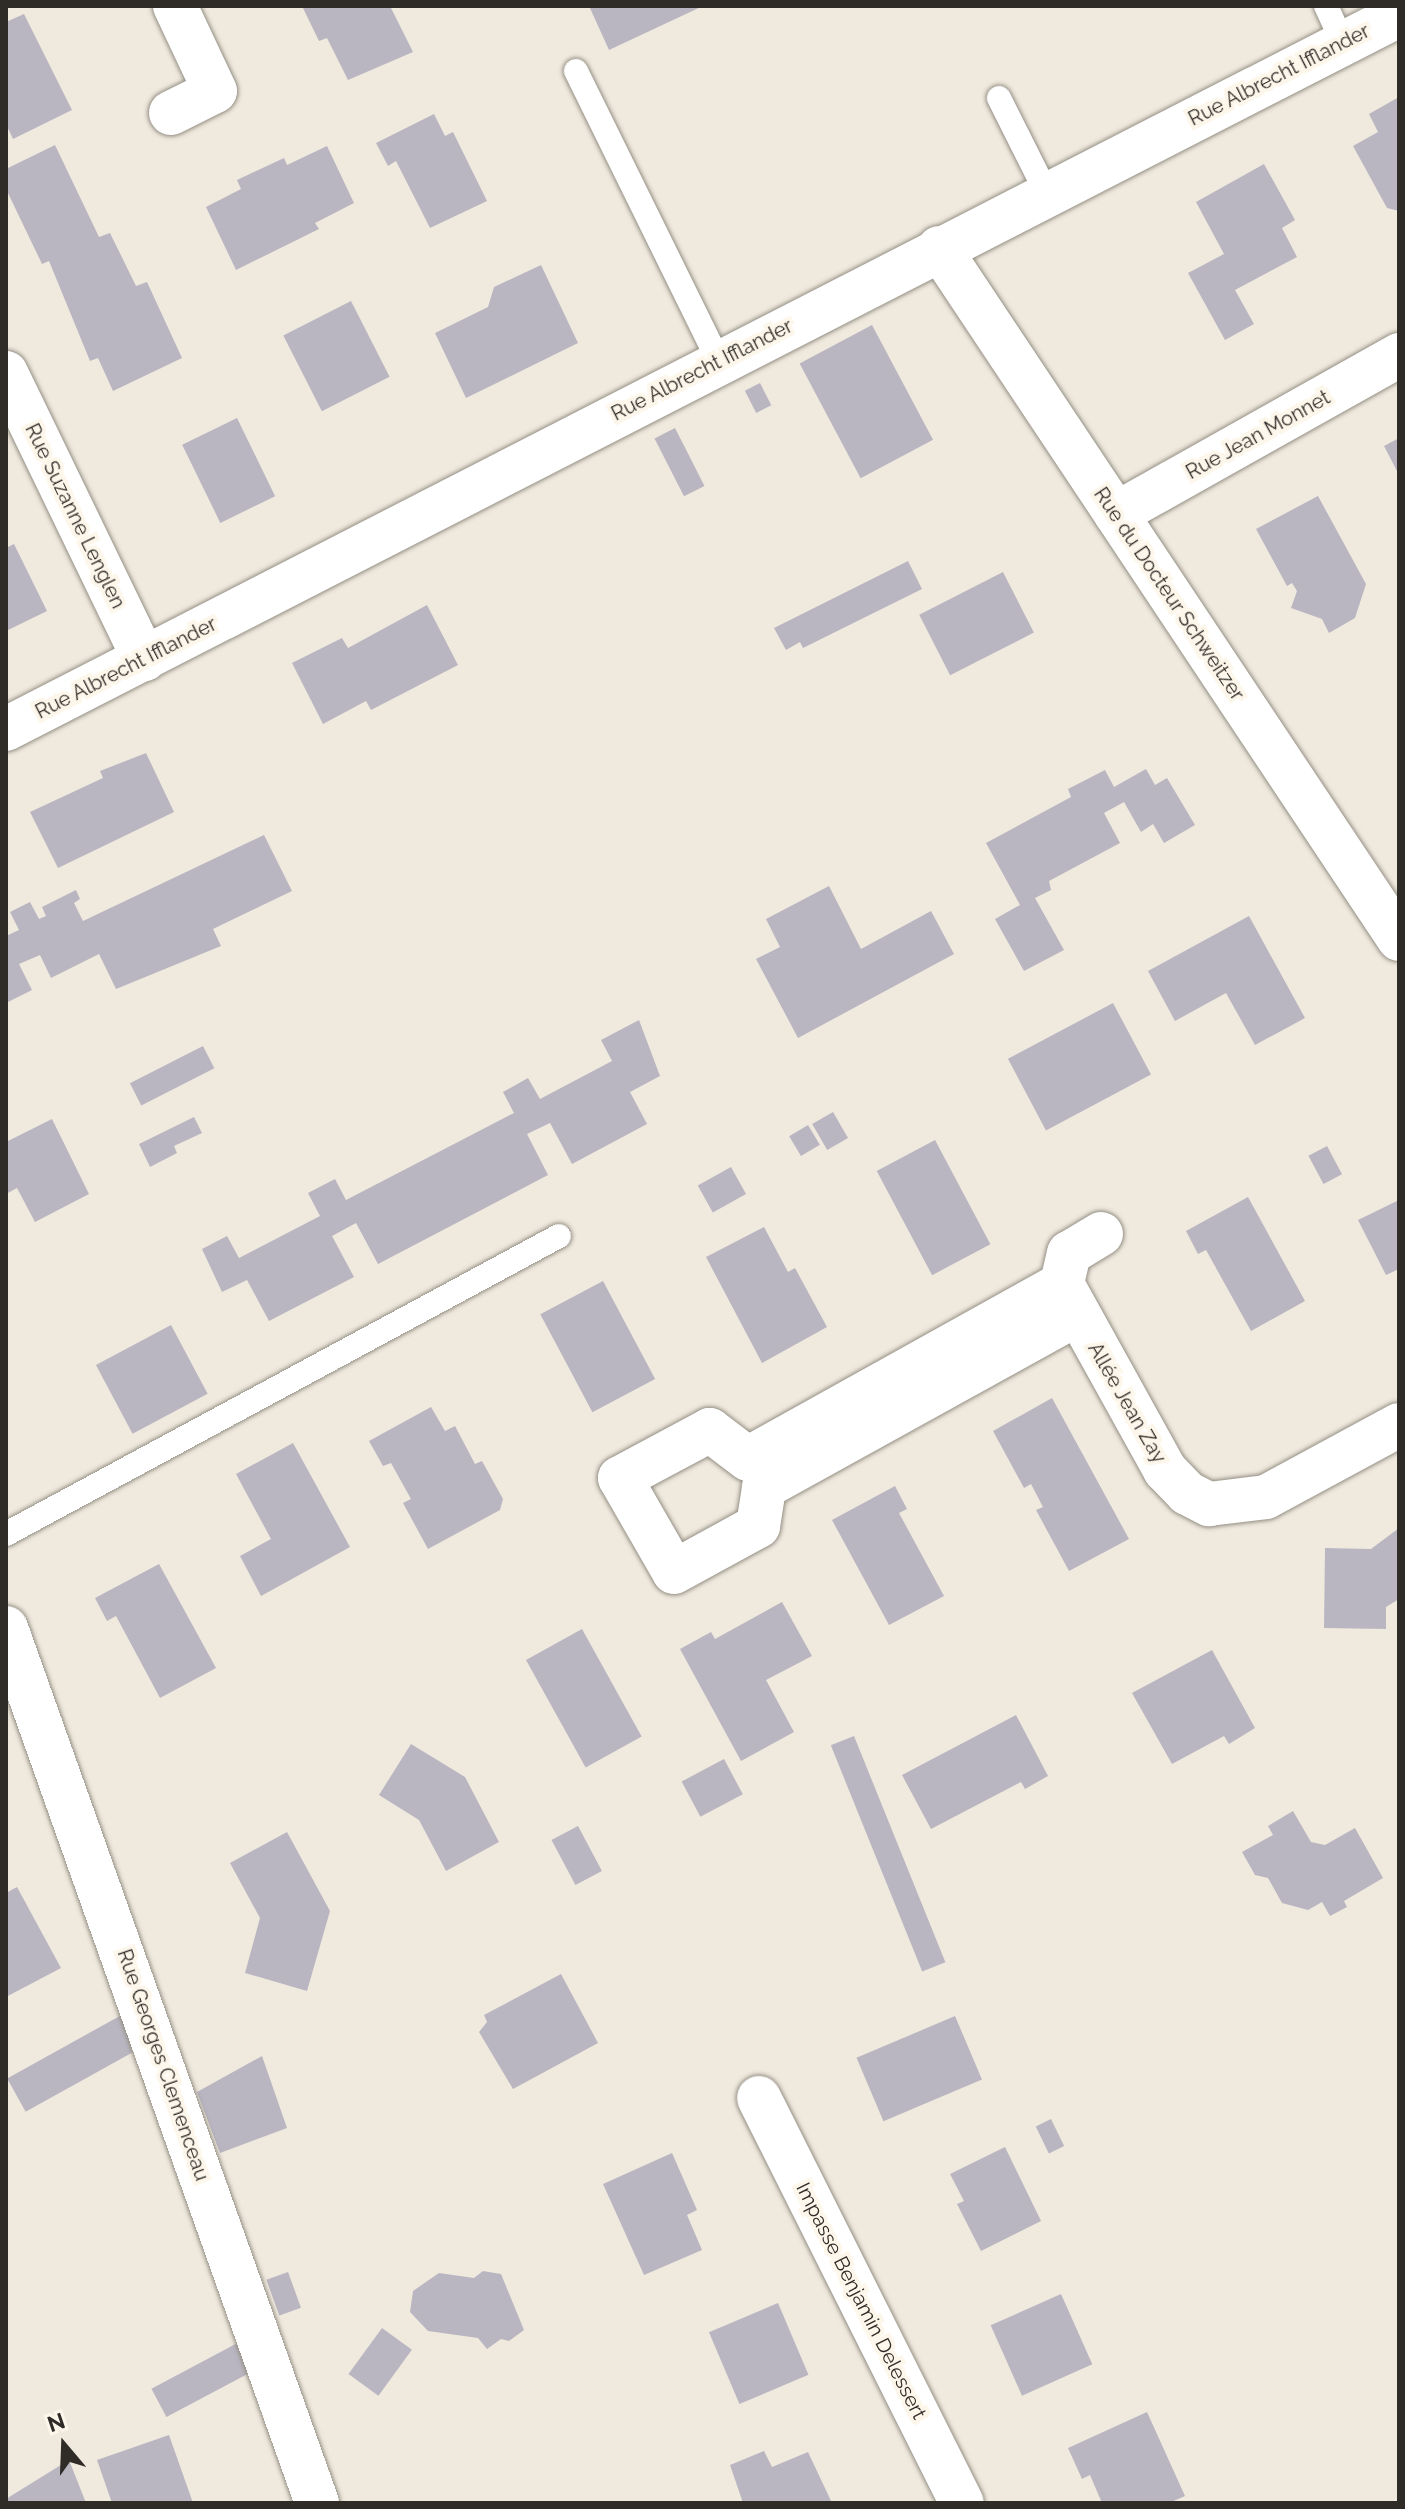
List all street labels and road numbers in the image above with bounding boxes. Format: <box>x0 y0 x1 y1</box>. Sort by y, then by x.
street label: Rue Albrecht Ifflander <box>1184 19 1374 131</box>
street label: Rue Albrecht Ifflander <box>607 314 797 426</box>
street label: Rue Jean Monnet <box>1182 385 1334 485</box>
street label: Rue Suzanne Lenglen <box>20 420 130 612</box>
street label: Rue du Docteur Schweitzer <box>1089 483 1249 705</box>
street label: Rue Albrecht Ifflander <box>31 612 221 724</box>
street label: Allée Jean Zay <box>1083 1338 1171 1468</box>
street label: Rue Georges Clemenceau <box>112 1946 214 2184</box>
street label: Impasse Benjamin Delessert <box>791 2179 931 2423</box>

